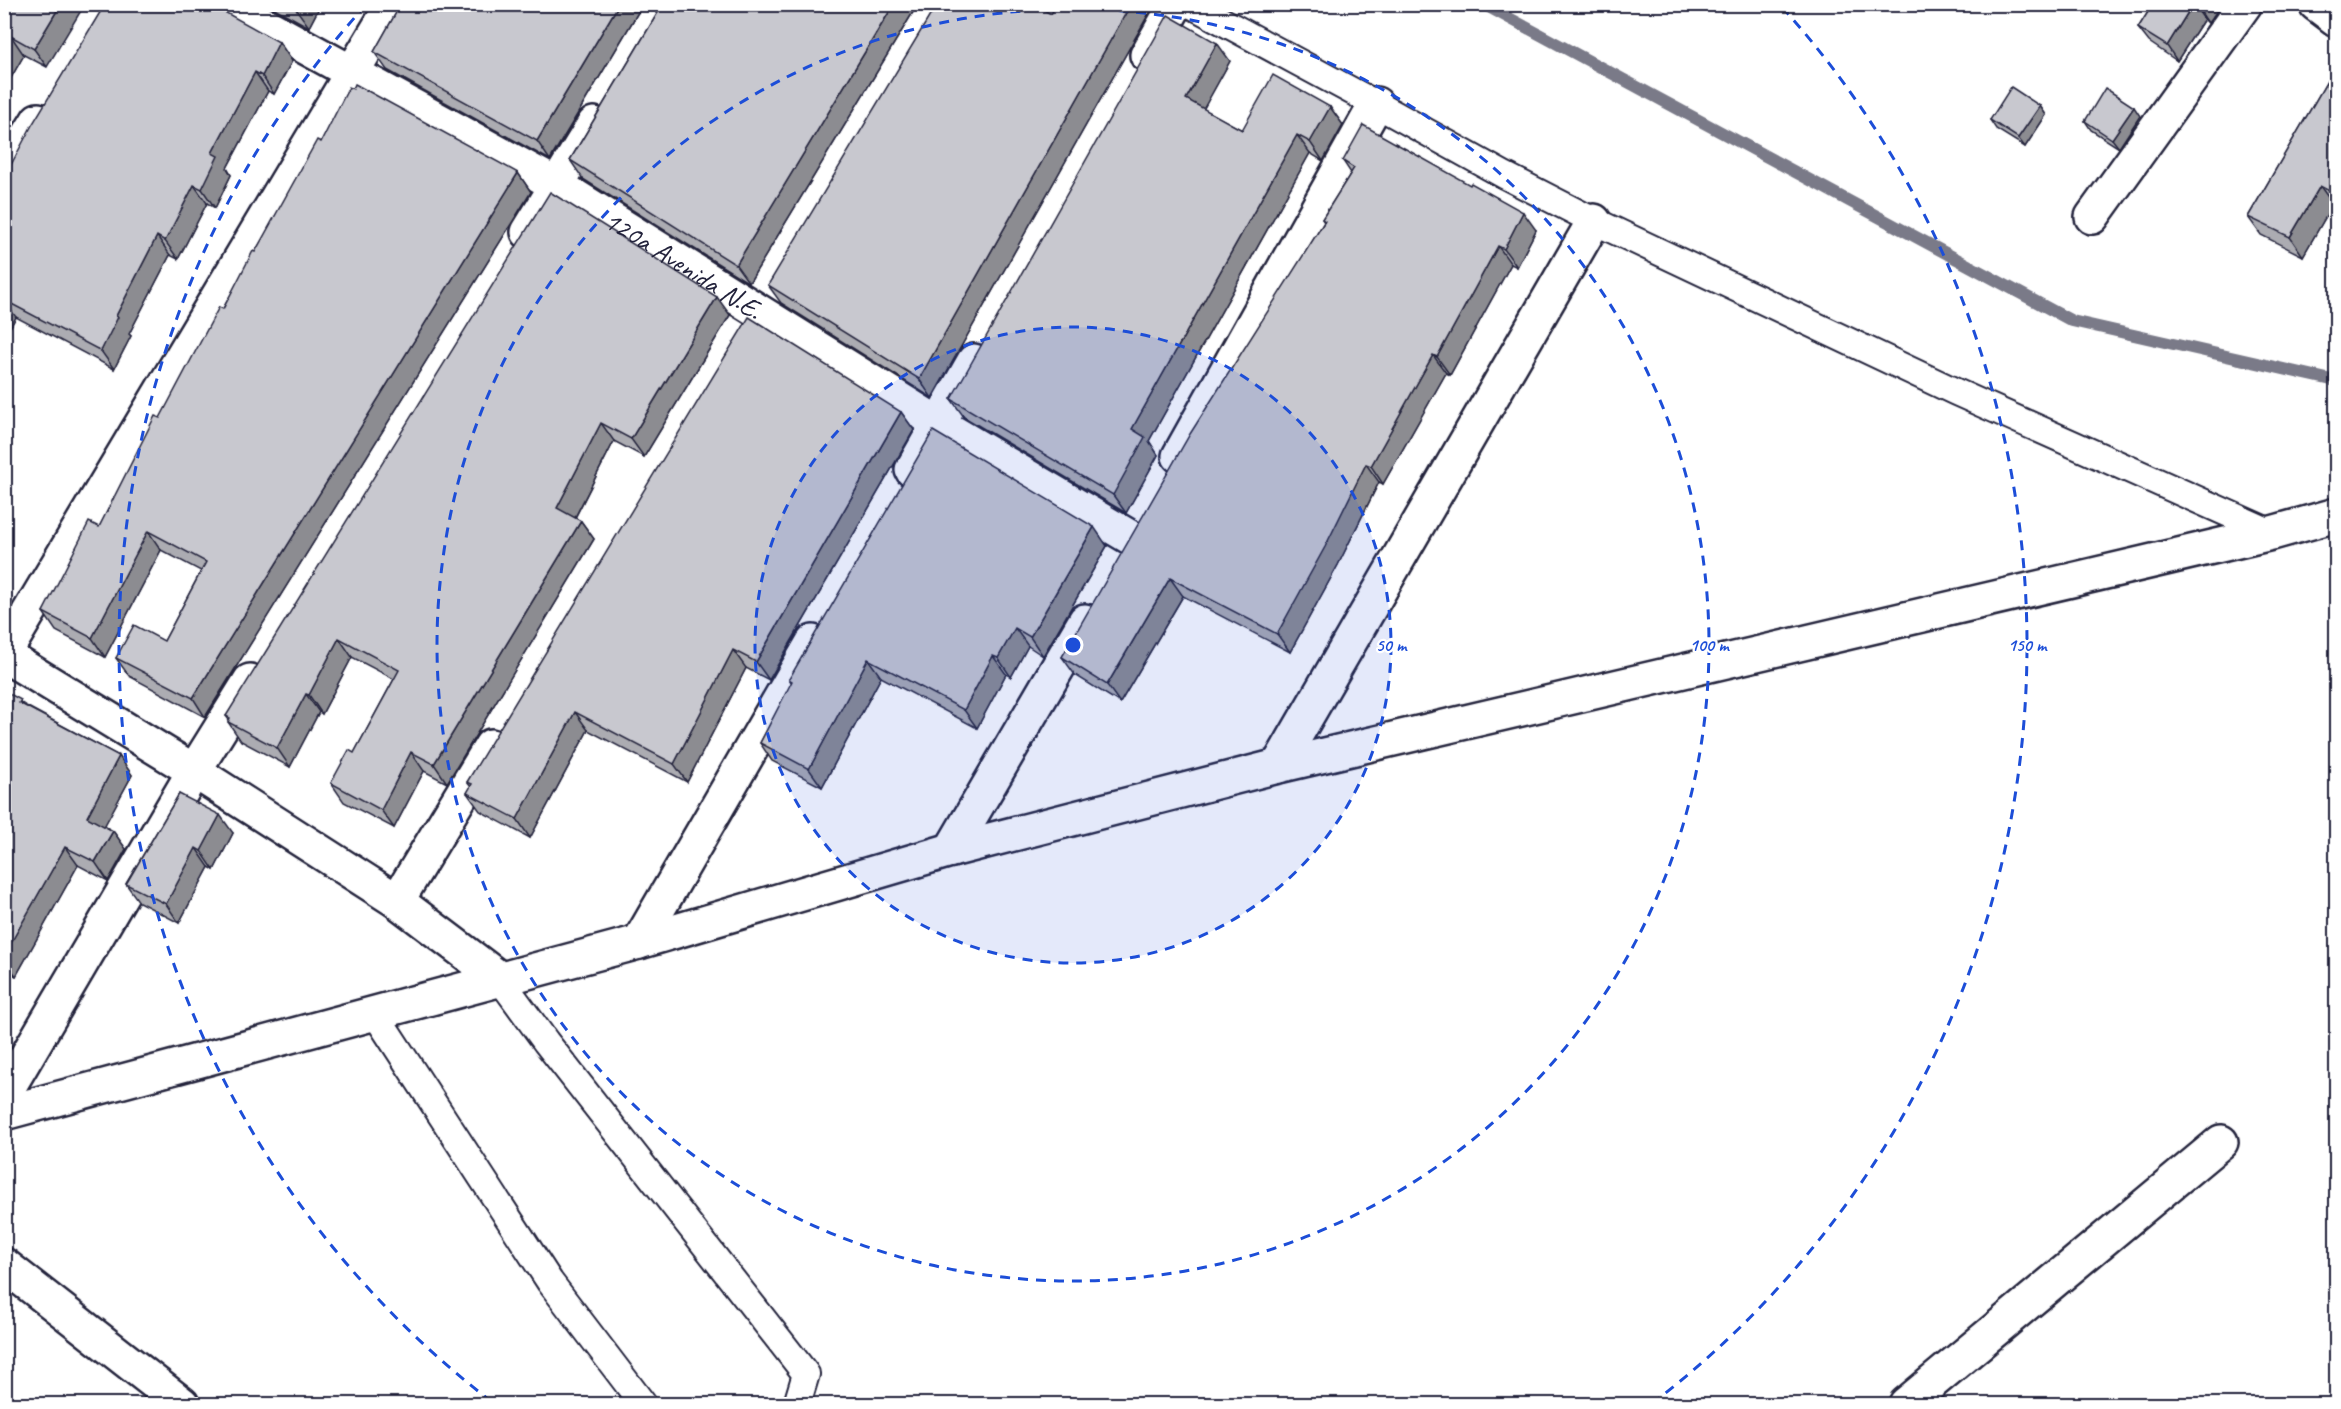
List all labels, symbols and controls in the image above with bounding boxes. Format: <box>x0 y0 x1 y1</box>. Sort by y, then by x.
street label: 120a Avenida N.E. <box>598 202 770 327</box>
text: 50 m <box>1376 634 1408 656</box>
text: 100 m <box>1690 634 1730 656</box>
text: 150 m <box>2008 634 2048 656</box>
centre of rings <box>1063 635 1083 655</box>

